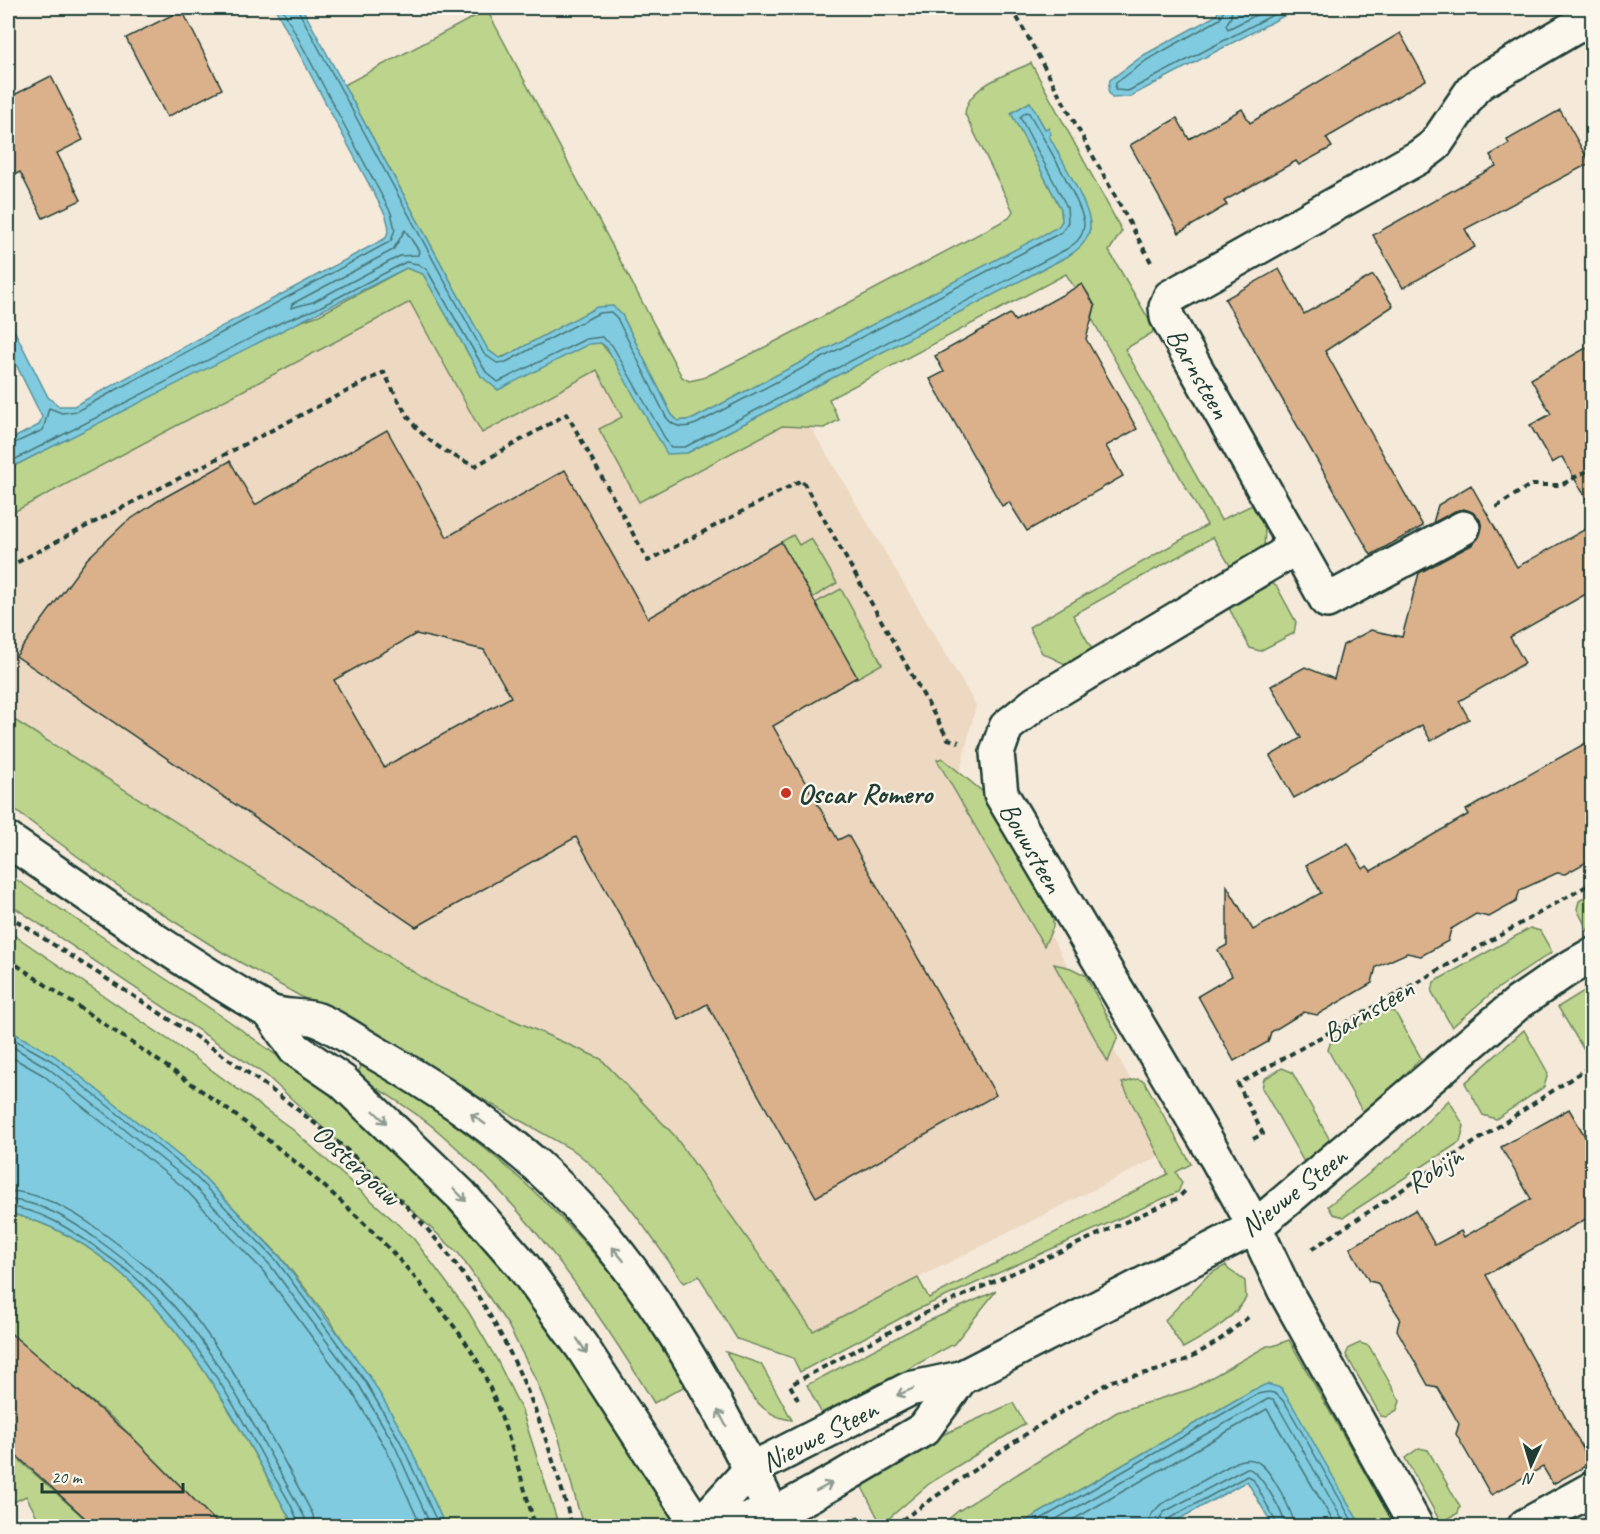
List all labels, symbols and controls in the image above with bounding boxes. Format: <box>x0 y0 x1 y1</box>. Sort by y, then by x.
street label: Barnsteen <box>1159 322 1239 425</box>
place label: Oscar Romero <box>798 776 934 811</box>
marker: Oscar Romero <box>779 786 793 800</box>
street label: Bouwsteen <box>992 796 1072 900</box>
street label: Barnsteen <box>1317 970 1420 1050</box>
one-way arrow <box>373 1110 388 1125</box>
one-way arrow <box>470 1113 486 1126</box>
street label: Oostergouw <box>305 1116 410 1215</box>
street label: Nieuwe Steen <box>1233 1138 1355 1244</box>
street label: Robijn <box>1399 1138 1470 1201</box>
one-way arrow <box>453 1187 468 1202</box>
one-way arrow <box>611 1247 625 1262</box>
one-way arrow <box>576 1338 588 1354</box>
one-way arrow <box>896 1387 914 1398</box>
street label: Nieuwe Steen <box>755 1391 885 1480</box>
one-way arrow <box>716 1410 727 1428</box>
north arrow <box>1501 1435 1561 1495</box>
scale bar <box>42 1456 183 1494</box>
text: 20 m <box>51 1466 84 1488</box>
text: N <box>1521 1468 1536 1489</box>
one-way arrow <box>815 1481 833 1492</box>

